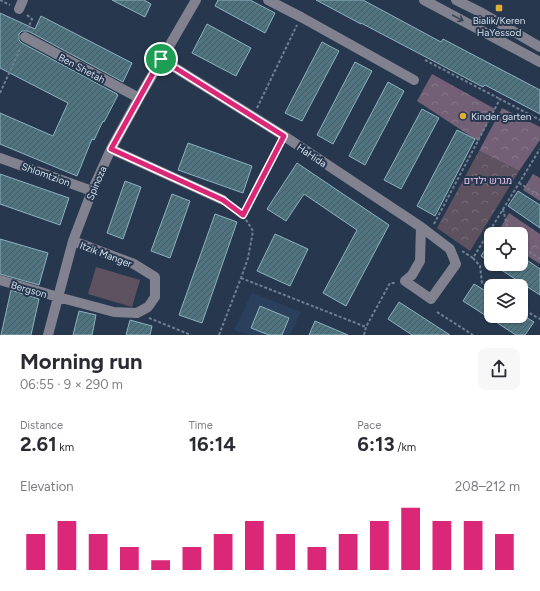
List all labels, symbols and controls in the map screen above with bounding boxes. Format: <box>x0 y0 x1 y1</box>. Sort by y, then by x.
marker: Bialik/Keren HaYessod <box>494 3 504 13</box>
place label: Bialik/Keren HaYessod <box>473 14 526 39</box>
one-way arrow <box>452 15 464 23</box>
pin <box>144 42 178 76</box>
icon: arrive <box>150 48 172 70</box>
street label: Ben Shetah <box>56 51 108 86</box>
place label: Kinder garten <box>471 110 532 123</box>
marker: Kinder garten <box>458 111 468 121</box>
street label: HaHida <box>294 141 329 170</box>
street label: Shlomtzion <box>20 160 72 189</box>
street label: Spinoza <box>83 164 109 202</box>
park label: מגרש ילדים <box>464 174 512 187</box>
map controls <box>484 227 528 323</box>
button: locate <box>484 227 528 271</box>
street label: Itzik Manger <box>78 239 134 271</box>
street label: Bergson <box>9 278 49 301</box>
button: layers <box>484 279 528 323</box>
text: Morning run <box>20 348 143 375</box>
button: share <box>478 348 520 390</box>
text: 06:55 · 9 × 290 m <box>20 377 123 392</box>
text: Distance <box>20 419 63 432</box>
text: Time <box>189 419 213 432</box>
text: Pace <box>357 419 381 432</box>
text: 2.61 <box>20 432 57 456</box>
text: 16:14 <box>189 432 236 456</box>
text: 6:13 <box>357 432 395 456</box>
text: km <box>57 441 74 454</box>
text: /km <box>395 441 416 454</box>
text: Elevation <box>20 479 73 494</box>
text: 208–212 m <box>455 479 520 494</box>

